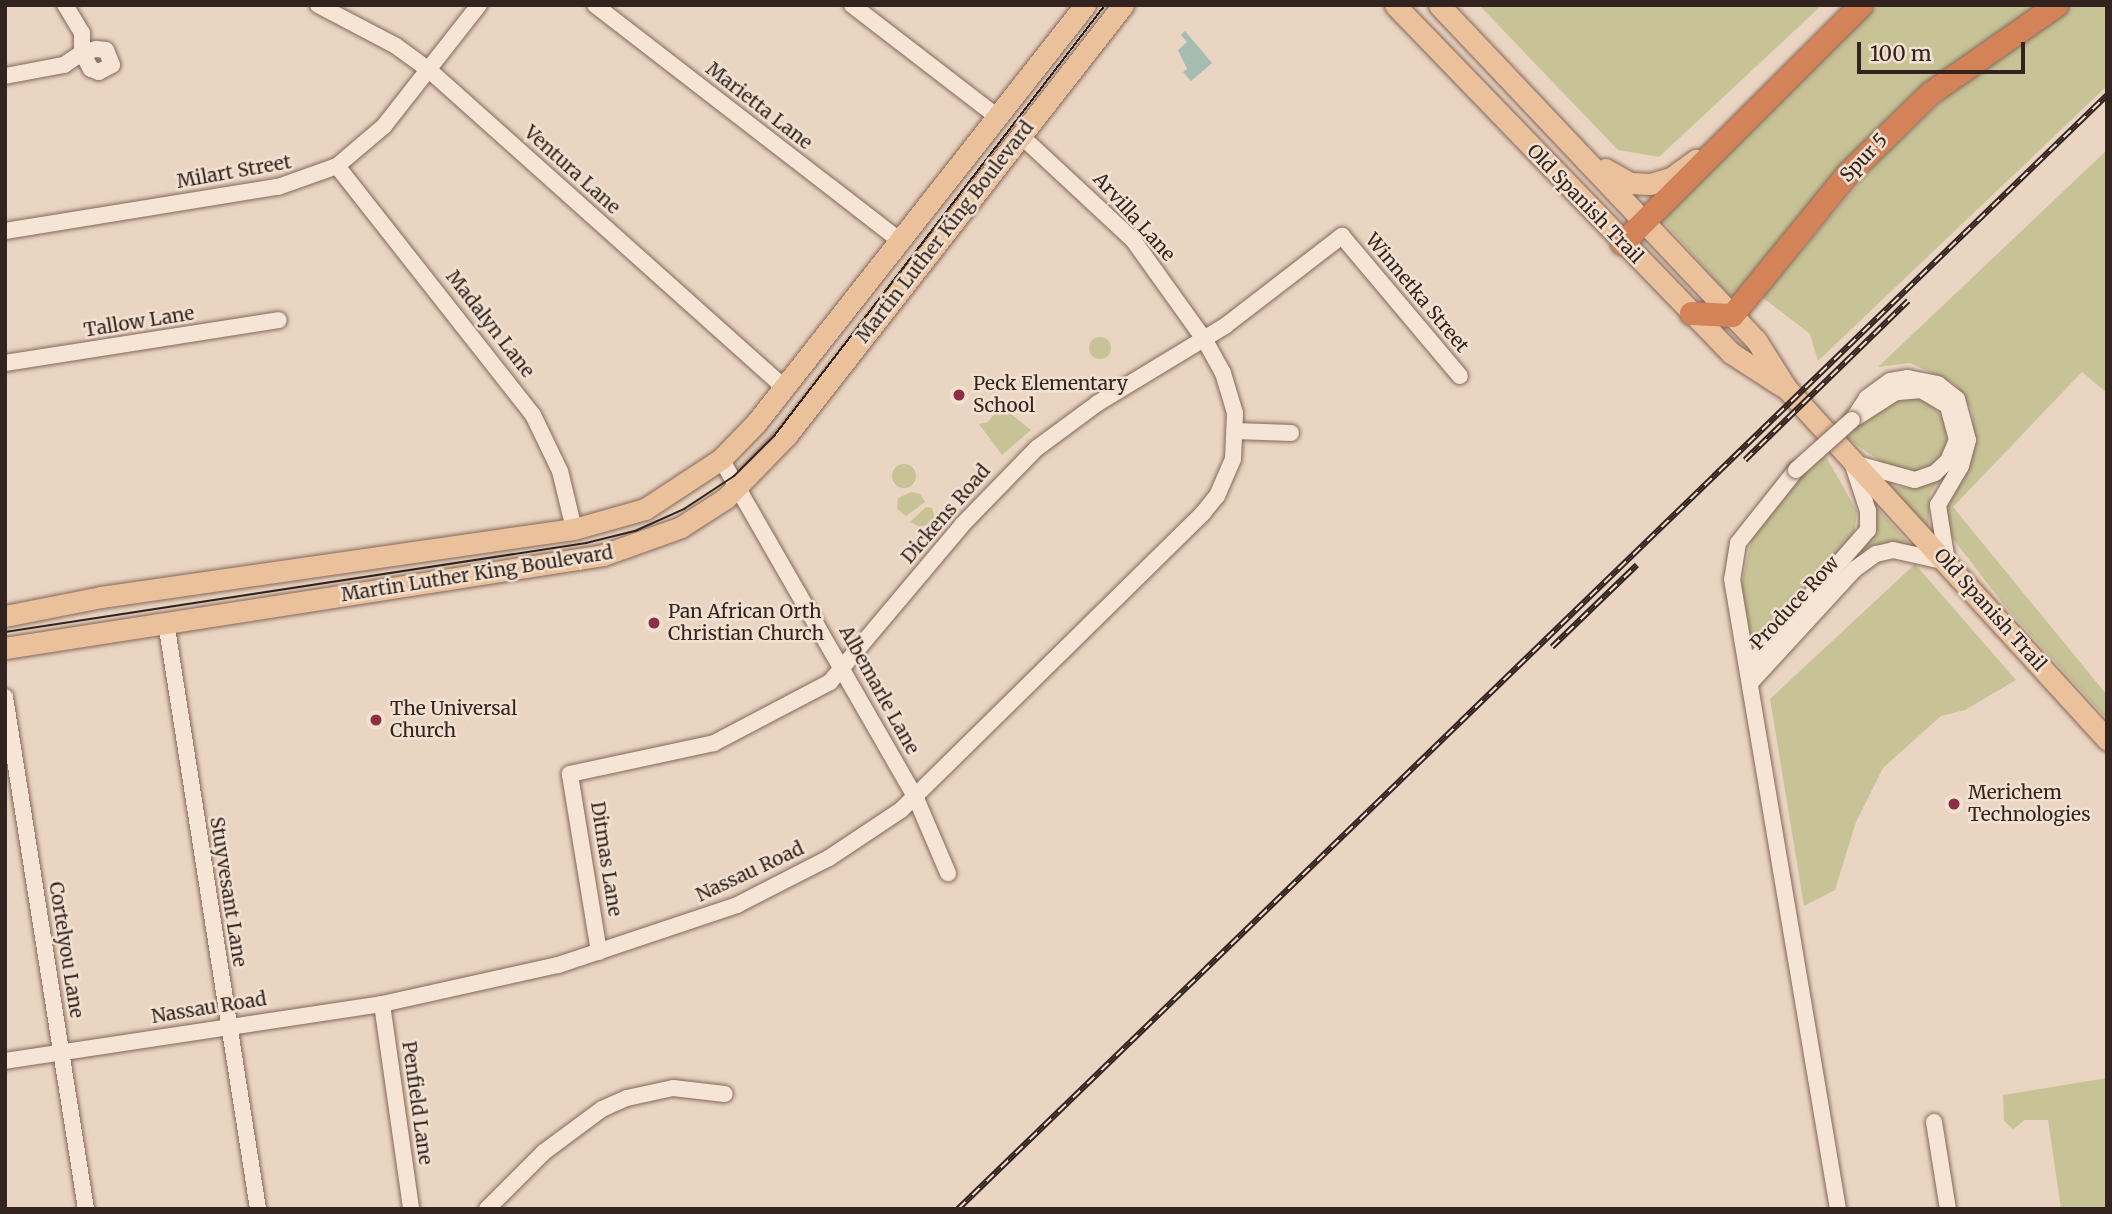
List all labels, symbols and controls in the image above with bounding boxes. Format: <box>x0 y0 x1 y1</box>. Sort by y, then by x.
scale bar <box>1860 28 2028 72</box>
text: 100 m <box>1870 40 1932 67</box>
street label: Marietta Lane <box>701 57 817 155</box>
street label: Martin Luther King Boulevard <box>851 117 1039 347</box>
street label: Ventura Lane <box>519 121 625 219</box>
street label: Spur 5 <box>1835 129 1893 187</box>
street label: Old Spanish Trail <box>1522 140 1648 268</box>
street label: Milart Street <box>175 151 293 193</box>
street label: Arvilla Lane <box>1088 168 1180 266</box>
street label: Winnetka Street <box>1361 229 1473 357</box>
street label: Madalyn Lane <box>441 266 539 382</box>
street label: Tallow Lane <box>82 302 196 342</box>
place label: Peck Elementary School <box>973 373 1128 417</box>
marker: Peck Elementary School <box>951 387 967 403</box>
street label: Dickens Road <box>897 460 995 568</box>
street label: Martin Luther King Boulevard <box>339 541 615 607</box>
street label: Old Spanish Trail <box>1929 544 2051 676</box>
street label: Produce Row <box>1746 552 1844 654</box>
place label: Pan African Orth Christian Church <box>668 601 824 645</box>
marker: Pan African Orth Christian Church <box>646 615 662 631</box>
street label: Albemarle Lane <box>834 622 924 758</box>
place label: The Universal Church <box>390 698 517 742</box>
marker: The Universal Church <box>368 712 384 728</box>
place label: Merichem Technologies <box>1968 782 2090 826</box>
marker: Merichem Technologies <box>1946 796 1962 812</box>
street label: Ditmas Lane <box>586 800 626 918</box>
street label: Stuyvesant Lane <box>205 815 251 969</box>
street label: Nassau Road <box>693 837 807 907</box>
street label: Cortelyou Lane <box>44 880 88 1020</box>
street label: Nassau Road <box>150 988 268 1028</box>
street label: Penfield Lane <box>397 1040 437 1166</box>

